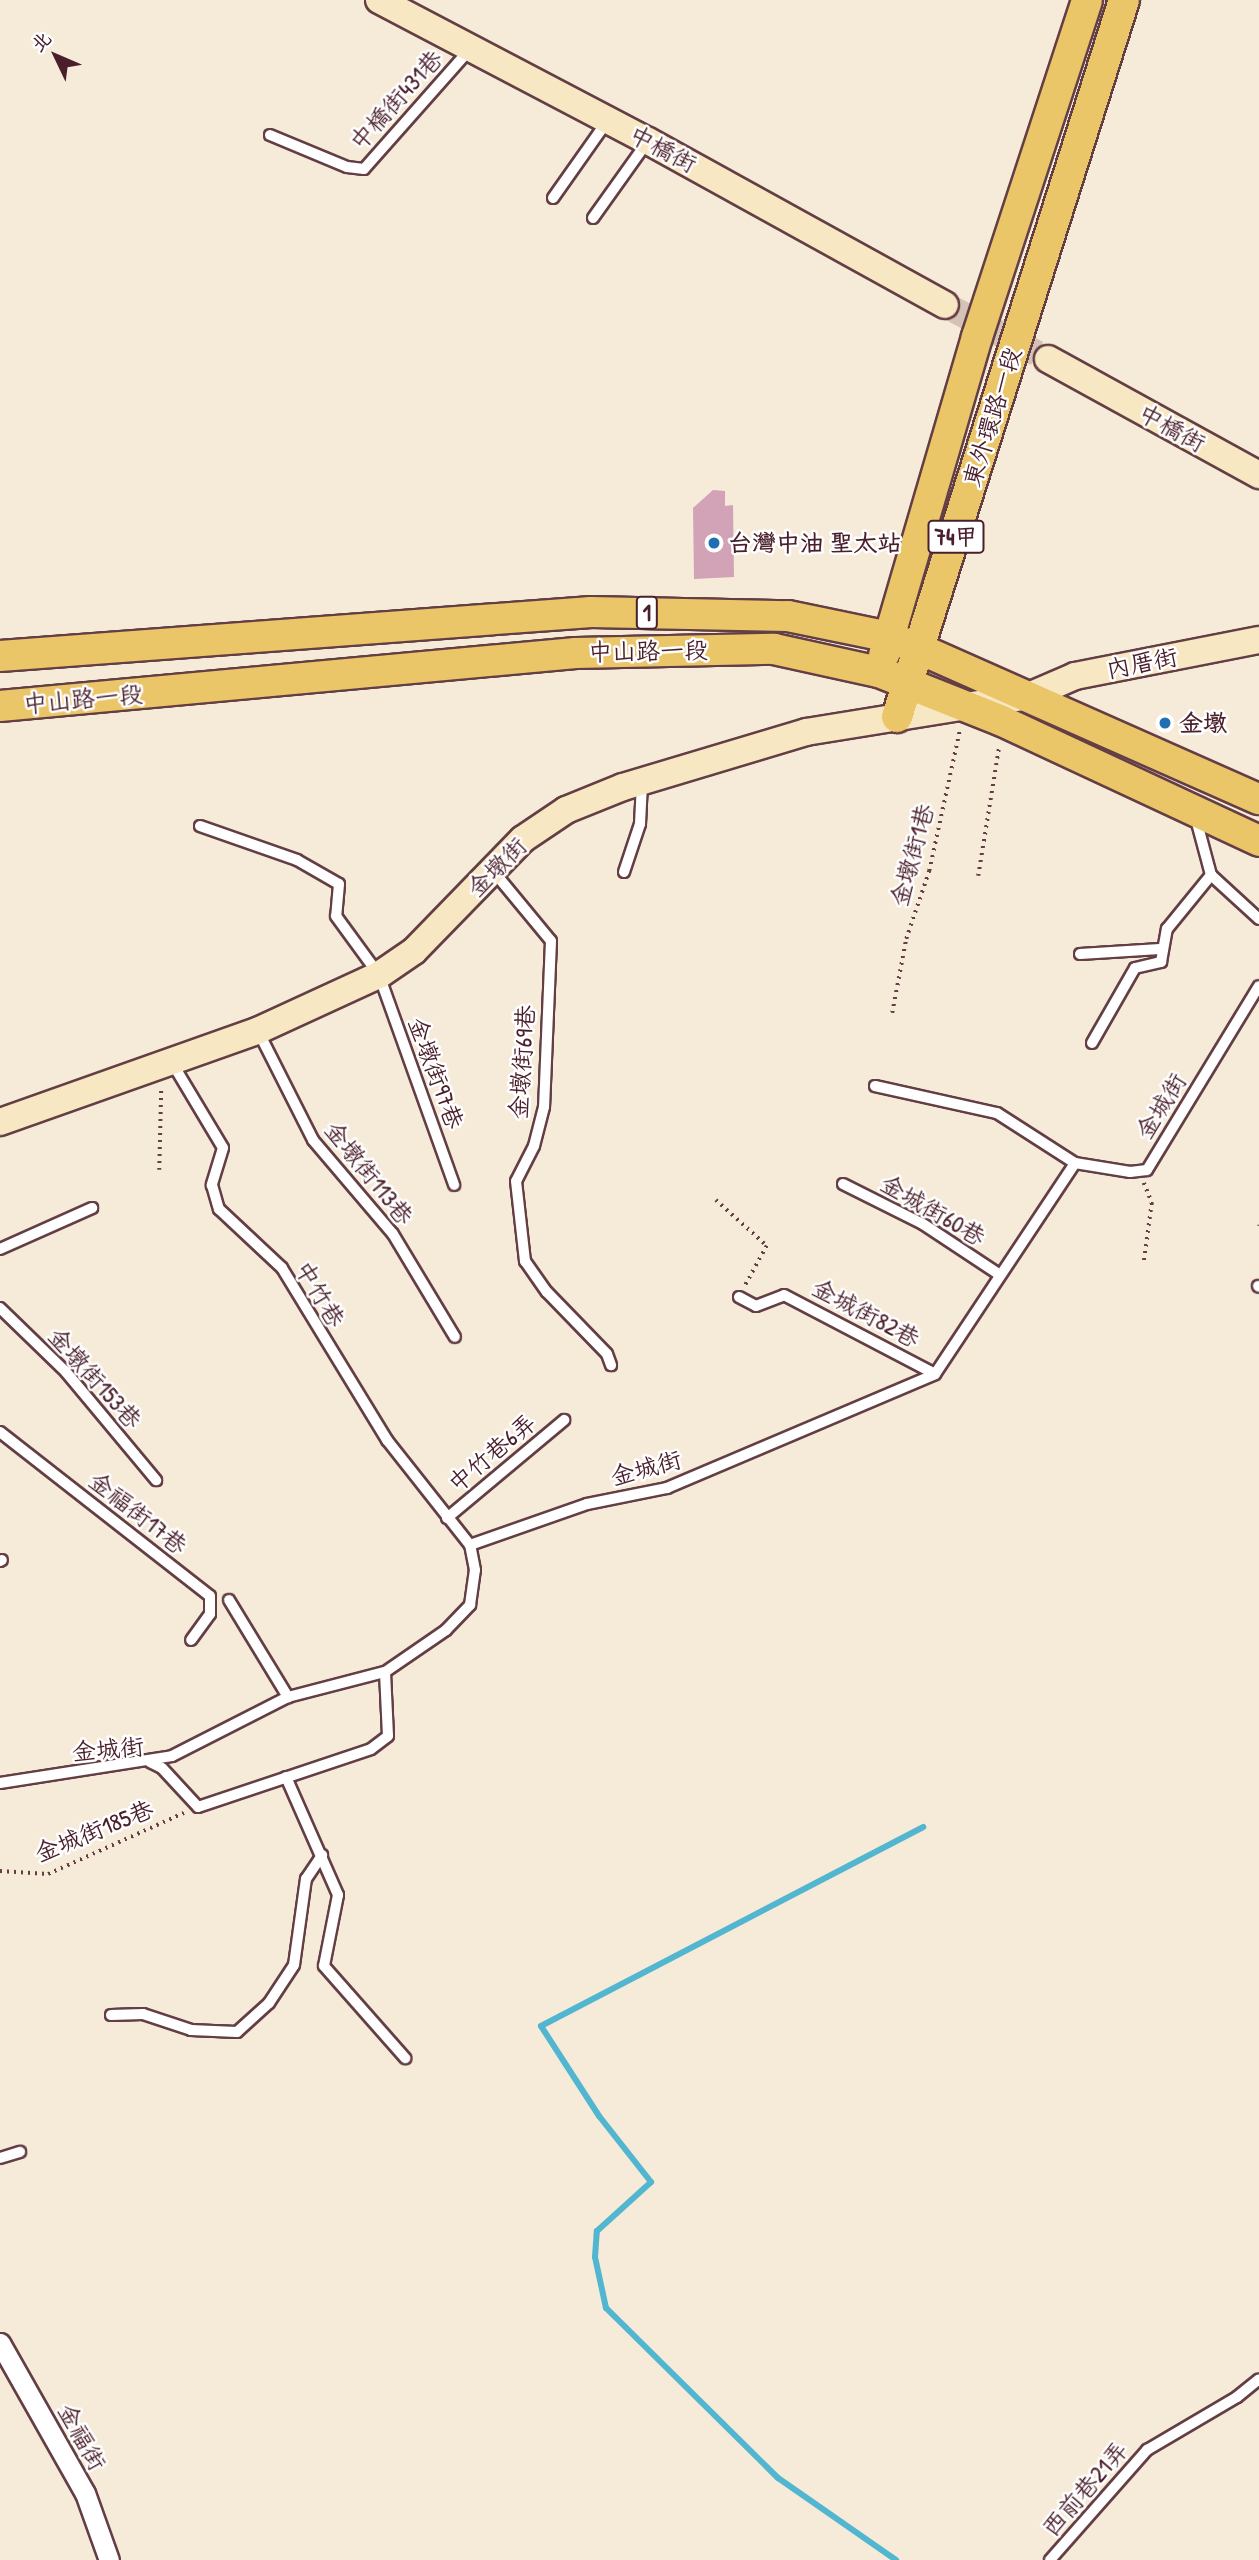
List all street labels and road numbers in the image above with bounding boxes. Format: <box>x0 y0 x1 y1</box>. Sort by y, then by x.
street label: 中橋街431巷 <box>344 44 448 156</box>
street label: 中橋街 <box>624 119 702 179</box>
street label: 東外環路一段 <box>957 344 1027 490</box>
street label: 中橋街 <box>1134 398 1210 458</box>
road number: 74甲 <box>926 517 986 556</box>
road number: 1 <box>635 594 659 632</box>
street label: 中山路一段 <box>588 636 708 666</box>
street label: 內厝街 <box>1104 642 1180 684</box>
street label: 中山路一段 <box>22 679 144 719</box>
street label: 金墩街1巷 <box>885 801 939 909</box>
street label: 金墩街 <box>461 831 533 903</box>
street label: 金墩街69巷 <box>504 1004 540 1120</box>
street label: 金墩街97巷 <box>403 1013 469 1133</box>
street label: 金城街 <box>1130 1068 1192 1144</box>
street label: 金墩街113巷 <box>319 1116 419 1230</box>
street label: 金城街60巷 <box>875 1168 991 1252</box>
street label: 中竹巷 <box>289 1256 351 1332</box>
street label: 金城街82巷 <box>807 1273 925 1353</box>
street label: 金墩街153巷 <box>42 1322 148 1434</box>
street label: 中竹巷6弄 <box>442 1408 542 1498</box>
street label: 金城街 <box>607 1445 685 1491</box>
street label: 金福街17巷 <box>83 1466 193 1560</box>
street label: 金城街 <box>71 1732 145 1766</box>
street label: 金城街185巷 <box>31 1794 157 1868</box>
street label: 金福街 <box>52 2399 112 2475</box>
street label: 西前巷21弄 <box>1036 2436 1134 2542</box>

